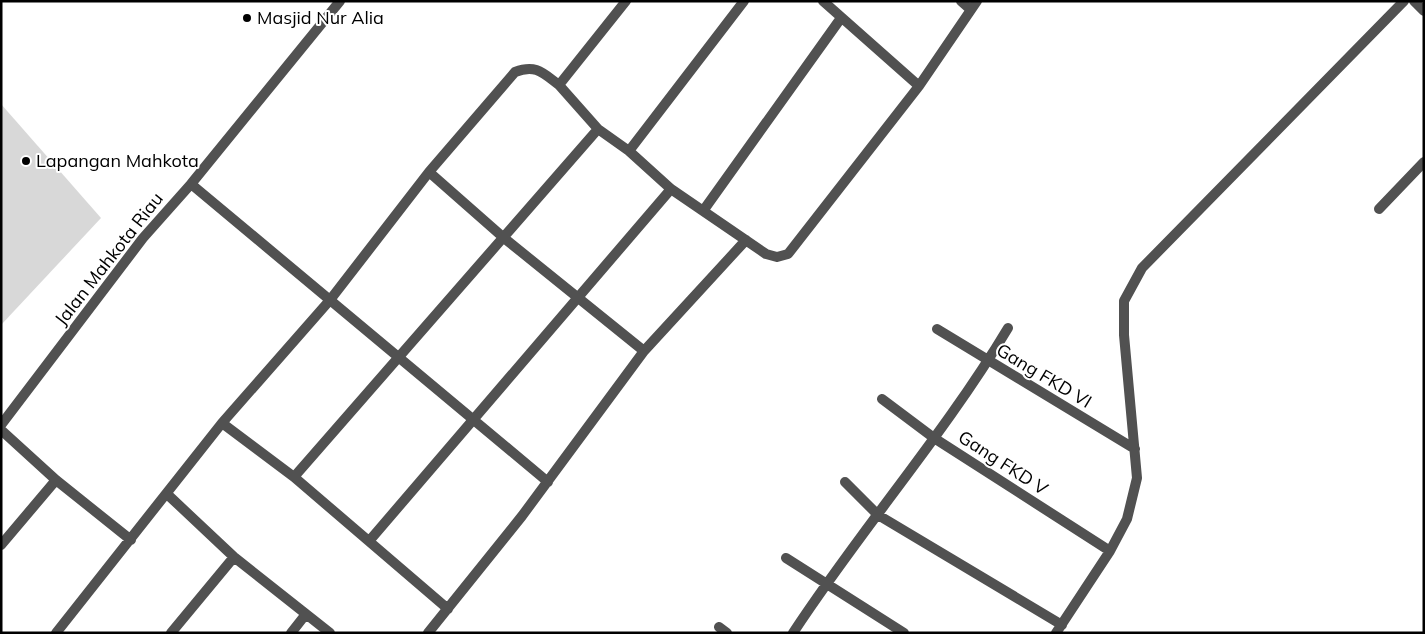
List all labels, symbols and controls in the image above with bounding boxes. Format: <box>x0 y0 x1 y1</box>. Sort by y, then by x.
place label: Masjid Nur Alia <box>257 6 384 29</box>
marker: Masjid Nur Alia <box>241 12 253 24</box>
place label: Lapangan Mahkota <box>36 149 199 172</box>
marker: Lapangan Mahkota <box>20 155 32 167</box>
street label: Jalan Mahkota Riau <box>49 187 168 330</box>
street label: Gang FKD VI <box>992 338 1096 413</box>
street label: Gang FKD V <box>954 425 1053 500</box>

